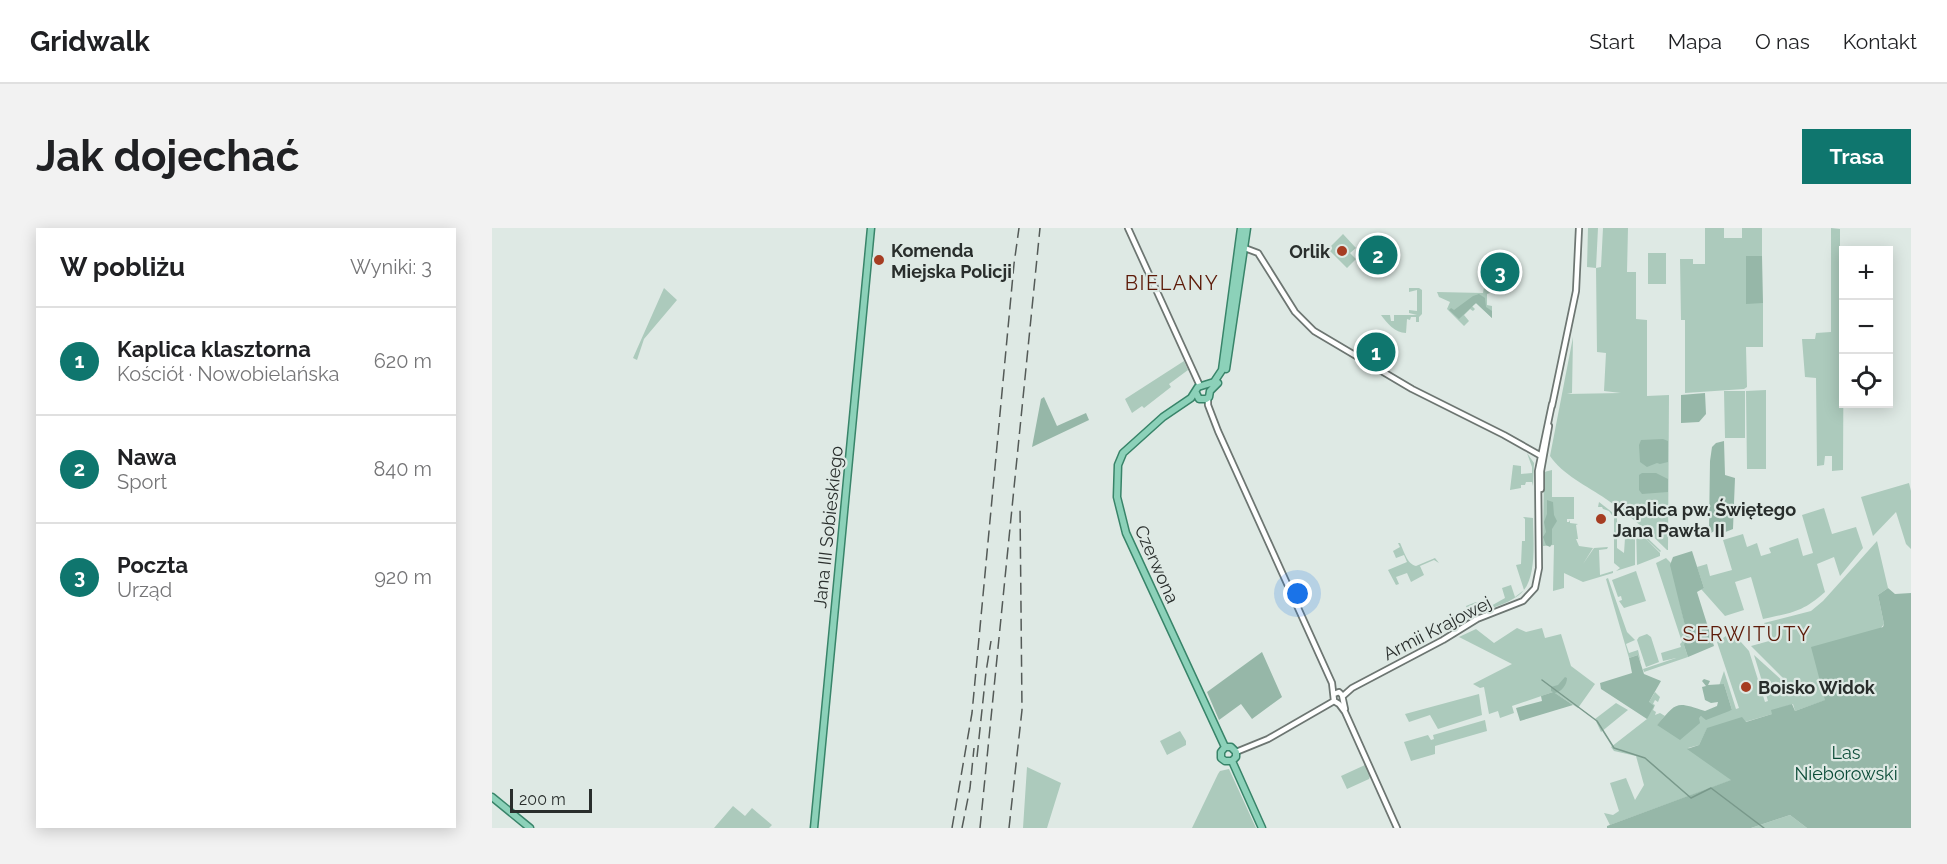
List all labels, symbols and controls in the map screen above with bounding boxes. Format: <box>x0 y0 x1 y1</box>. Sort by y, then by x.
text: Gridwalk <box>30 25 150 58</box>
text: Start <box>1589 29 1635 54</box>
text: Mapa <box>1668 29 1722 54</box>
text: O nas <box>1755 29 1810 54</box>
text: Kontakt <box>1843 29 1917 54</box>
button: Trasa <box>1802 129 1911 184</box>
text: Jak dojechać <box>36 132 299 181</box>
pin: 2 <box>1358 232 1398 278</box>
place label: Komenda Miejska Policji <box>891 240 1012 282</box>
place label: Orlik <box>1289 241 1331 262</box>
marker: Orlik <box>1335 244 1349 258</box>
map controls <box>1839 246 1893 408</box>
button: + <box>1839 246 1893 300</box>
pin: 3 <box>1480 250 1520 294</box>
text: W pobliżu <box>60 252 185 282</box>
marker: Komenda Miejska Policji <box>872 253 886 267</box>
text: Wyniki: 3 <box>350 255 432 279</box>
district label: BIELANY <box>1125 271 1219 295</box>
button: − <box>1839 300 1893 354</box>
pin: 1 <box>1356 330 1396 374</box>
text: Kaplica klasztorna <box>117 336 311 362</box>
text: 1 <box>75 349 84 373</box>
text: 620 m <box>374 349 432 373</box>
button: locate <box>1839 354 1893 408</box>
text: Kościół · Nowobielańska <box>117 362 339 386</box>
text: Nawa <box>117 444 177 470</box>
street label: Jana III Sobieskiego <box>809 445 847 609</box>
text: 2 <box>74 457 85 481</box>
text: 840 m <box>374 457 432 481</box>
text: Sport <box>117 470 167 494</box>
place label: Kaplica pw. Świętego Jana Pawła II <box>1613 498 1796 541</box>
marker: Kaplica pw. Świętego Jana Pawła II <box>1594 512 1608 526</box>
street label: Czerwona <box>1130 522 1184 606</box>
text: Poczta <box>117 552 188 578</box>
text: 3 <box>74 565 85 589</box>
text: 920 m <box>374 565 432 589</box>
text: Urząd <box>117 578 172 602</box>
your location <box>1283 579 1312 608</box>
street label: Armii Krajowej <box>1379 592 1495 664</box>
district label: SERWITUTY <box>1683 622 1811 646</box>
place label: Boisko Widok <box>1758 677 1876 698</box>
marker: Boisko Widok <box>1739 680 1753 694</box>
park label: Las Nieborowski <box>1794 742 1898 784</box>
scale bar <box>510 786 592 814</box>
text: 200 m <box>519 790 566 809</box>

